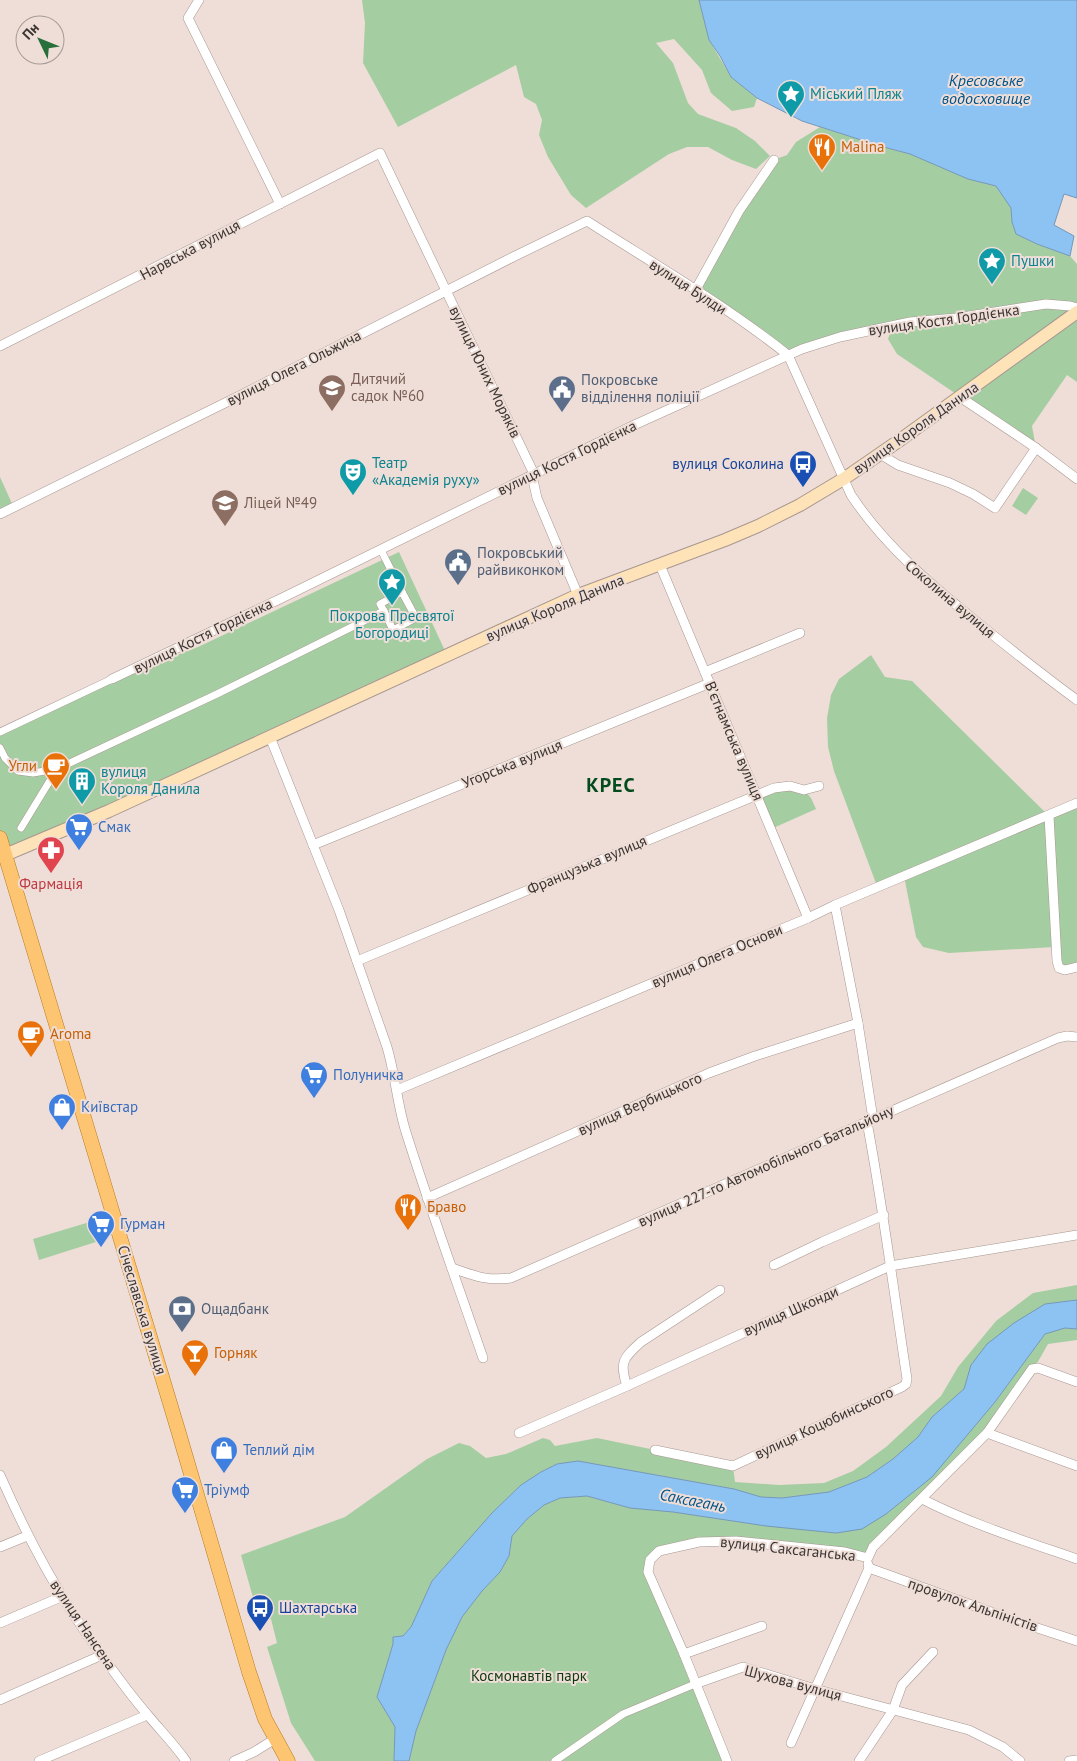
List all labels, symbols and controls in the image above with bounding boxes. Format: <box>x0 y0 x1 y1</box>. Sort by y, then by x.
north arrow <box>15 15 65 65</box>
text: Пн <box>18 19 43 43</box>
water label: Кресовське водосховище <box>942 70 1031 108</box>
place icon: Міський Пляж <box>776 79 806 118</box>
place label: Міський Пляж <box>810 84 902 103</box>
restaurant icon: Malina <box>807 132 837 171</box>
place label: Malina <box>841 137 884 156</box>
street label: Нарвська вулиця <box>136 215 243 284</box>
place icon: Пушки <box>977 246 1007 285</box>
place label: Пушки <box>1011 251 1054 270</box>
street label: вулиця Булди <box>646 255 730 319</box>
street label: вулиця Костя Гордієнка <box>867 300 1021 340</box>
street label: вулиця Юних Моряків <box>445 303 526 441</box>
street label: вулиця Олега Ольжича <box>223 325 364 410</box>
place label: Дитячий садок №60 <box>351 369 424 405</box>
place label: Покровське відділення поліції <box>581 370 700 406</box>
school or university icon: Дитячий садок №60 <box>317 373 347 412</box>
public building icon: Покровське відділення поліції <box>547 374 577 413</box>
street label: вулиця Короля Данила <box>849 377 982 478</box>
street label: вулиця Костя Гордієнка <box>494 416 639 499</box>
bus stop icon: вулиця Соколина <box>788 449 818 488</box>
place label: Театр «Академія руху» <box>372 453 480 489</box>
place label: вулиця Соколина <box>672 454 784 473</box>
theatre icon: Театр «Академія руху» <box>338 457 368 496</box>
school or university icon: Ліцей №49 <box>210 488 240 527</box>
place label: Ліцей №49 <box>243 493 317 512</box>
place label: Покровський райвиконком <box>477 543 564 579</box>
public building icon: Покровський райвиконком <box>443 547 473 586</box>
street label: Соколина вулиця <box>901 555 999 642</box>
place icon: Покрова Пресвятої Богородиці <box>377 567 407 606</box>
street label: вулиця Короля Данила <box>483 570 627 645</box>
street label: вулиця Костя Гордієнка <box>130 594 275 677</box>
place label: Покрова Пресвятої Богородиці <box>330 606 454 642</box>
street label: Вʼєтнамська вулиця <box>701 678 768 803</box>
street label: Угорська вулиця <box>459 735 565 792</box>
cafe icon: Угли <box>41 751 71 790</box>
place label: Угли <box>9 756 37 775</box>
place label: вулиця Короля Данила <box>101 762 200 798</box>
building icon: вулиця Короля Данила <box>67 766 97 805</box>
district label: КРЕС <box>586 772 636 798</box>
supermarket icon: Смак <box>64 812 94 851</box>
place label: Смак <box>98 817 132 836</box>
street label: Французька вулиця <box>524 831 649 898</box>
pharmacy icon: Фармація <box>36 835 66 874</box>
place label: Фармація <box>19 874 83 893</box>
street label: вулиця Олега Основи <box>649 919 785 992</box>
cafe icon: Aroma <box>16 1019 46 1058</box>
place label: Aroma <box>50 1024 92 1043</box>
supermarket icon: Полуничка <box>299 1060 329 1099</box>
place label: Полуничка <box>333 1065 404 1084</box>
street label: вулиця Вербицького <box>575 1068 705 1139</box>
shop icon: Київстар <box>47 1092 77 1131</box>
place label: Київстар <box>81 1097 138 1116</box>
street label: вулиця 227-го Автомобільного Батальйону <box>635 1100 897 1231</box>
restaurant icon: Браво <box>393 1192 423 1231</box>
place label: Браво <box>427 1197 466 1216</box>
supermarket icon: Гурман <box>86 1209 116 1248</box>
place label: Гурман <box>120 1214 165 1233</box>
street label: Січеславська вулиця <box>114 1243 171 1377</box>
street label: вулиця Шконди <box>740 1281 841 1340</box>
bank icon: Ощадбанк <box>167 1294 197 1333</box>
place label: Ощадбанк <box>201 1299 270 1318</box>
bar icon: Горняк <box>180 1338 210 1377</box>
place label: Горняк <box>214 1343 258 1362</box>
street label: вулиця Коцюбинського <box>751 1382 896 1463</box>
shop icon: Теплий дім <box>209 1435 239 1474</box>
place label: Теплий дім <box>243 1440 315 1459</box>
supermarket icon: Тріумф <box>170 1475 200 1514</box>
place label: Тріумф <box>204 1480 250 1499</box>
water label: Саксагань <box>658 1484 728 1516</box>
street label: вулиця Саксаганська <box>719 1532 857 1565</box>
street label: провулок Альпіністів <box>906 1573 1041 1636</box>
street label: вулиця Нансена <box>46 1576 121 1673</box>
bus stop icon: Шахтарська <box>245 1593 275 1632</box>
place label: Шахтарська <box>279 1598 357 1617</box>
street label: Шухова вулиця <box>742 1660 844 1705</box>
park label: Космонавтів парк <box>471 1666 588 1685</box>

